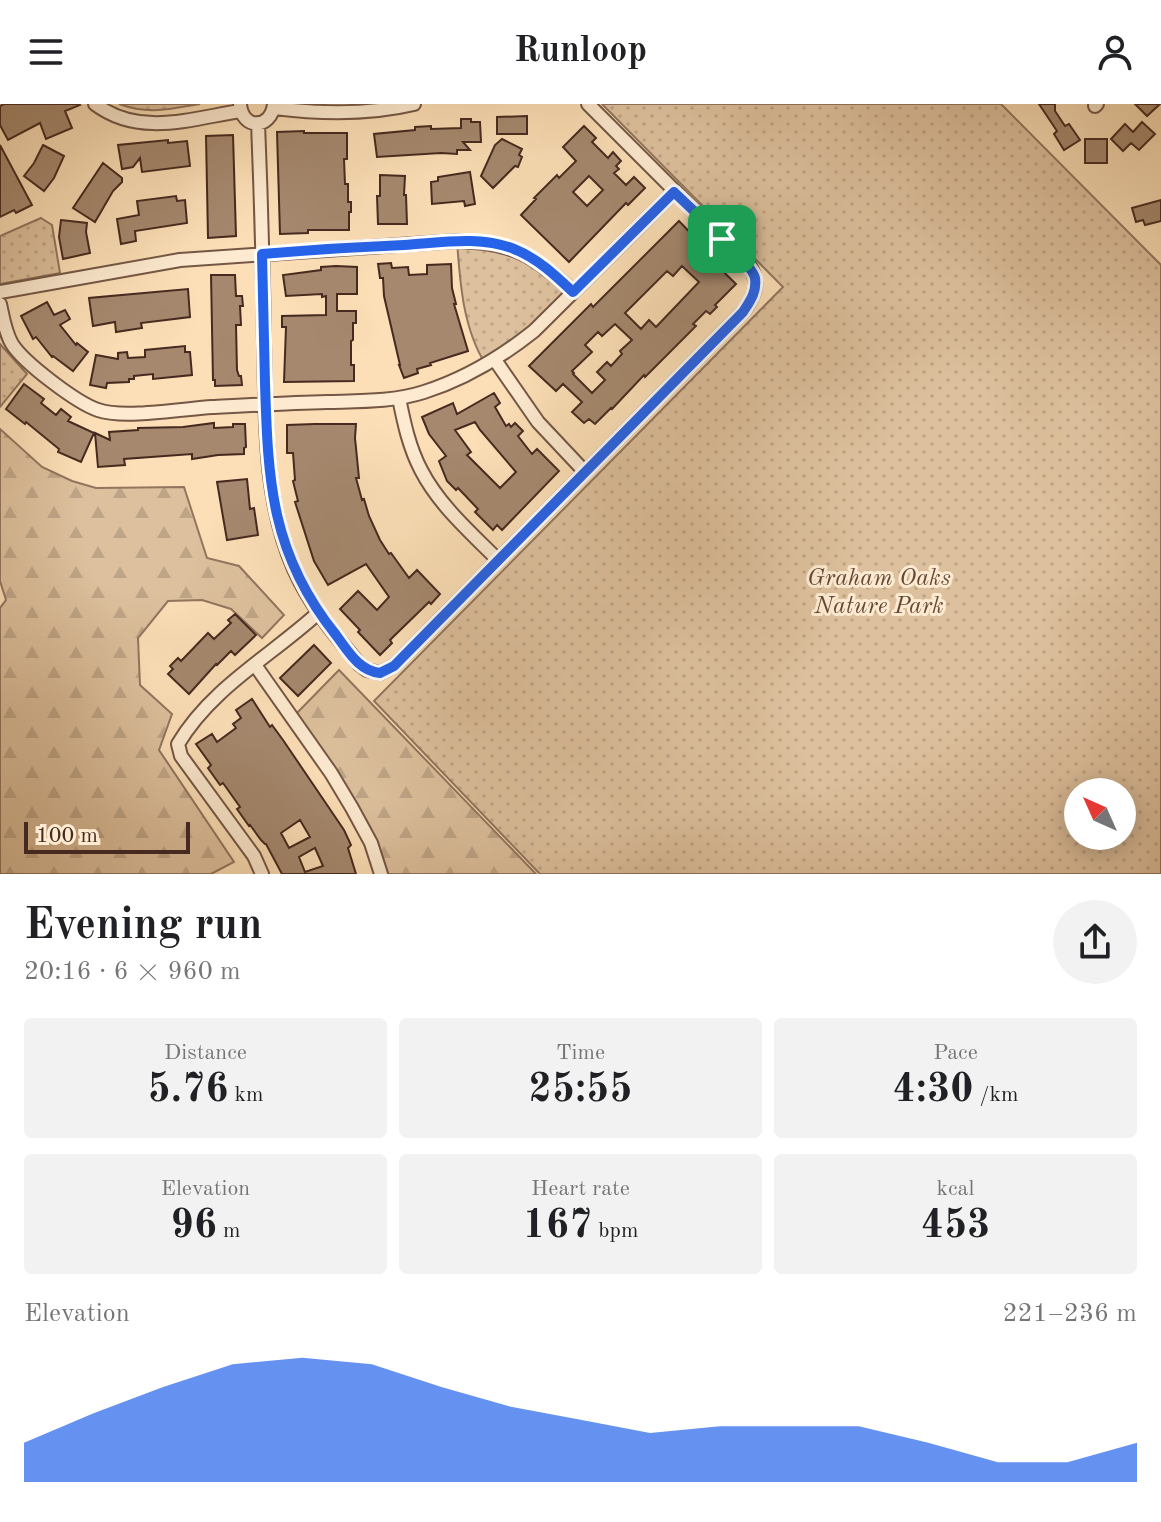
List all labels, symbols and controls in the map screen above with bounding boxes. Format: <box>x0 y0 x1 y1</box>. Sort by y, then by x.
icon: menu <box>24 30 68 74</box>
icon: person <box>1093 30 1137 74</box>
text: Runloop <box>514 34 647 70</box>
pin <box>688 205 756 273</box>
icon: arrive <box>700 217 744 261</box>
park label: Graham Oaks Nature Park <box>807 567 951 619</box>
north arrow <box>1064 778 1136 850</box>
map controls <box>1064 778 1136 850</box>
scale bar <box>24 818 190 854</box>
text: 100 m <box>36 825 98 847</box>
button: share <box>1053 900 1137 984</box>
text: Evening run <box>24 904 262 948</box>
text: 20:16 · 6 × 960 m <box>24 959 241 985</box>
text: Distance <box>164 1042 247 1064</box>
text: Time <box>556 1042 605 1064</box>
text: Pace <box>933 1042 978 1064</box>
text: 5.76 <box>148 1071 228 1111</box>
text: 25:55 <box>529 1071 633 1111</box>
text: 4:30 <box>893 1071 973 1111</box>
text: km <box>228 1084 263 1106</box>
text: /km <box>973 1084 1018 1106</box>
text: Elevation <box>161 1178 250 1200</box>
text: Heart rate <box>531 1178 630 1200</box>
text: kcal <box>937 1178 974 1200</box>
text: 96 <box>170 1207 217 1247</box>
text: 167 <box>523 1207 592 1247</box>
text: 453 <box>921 1207 990 1247</box>
text: m <box>217 1220 241 1242</box>
text: bpm <box>592 1220 638 1242</box>
text: Elevation <box>24 1301 130 1327</box>
text: 221–236 m <box>1002 1301 1137 1327</box>

